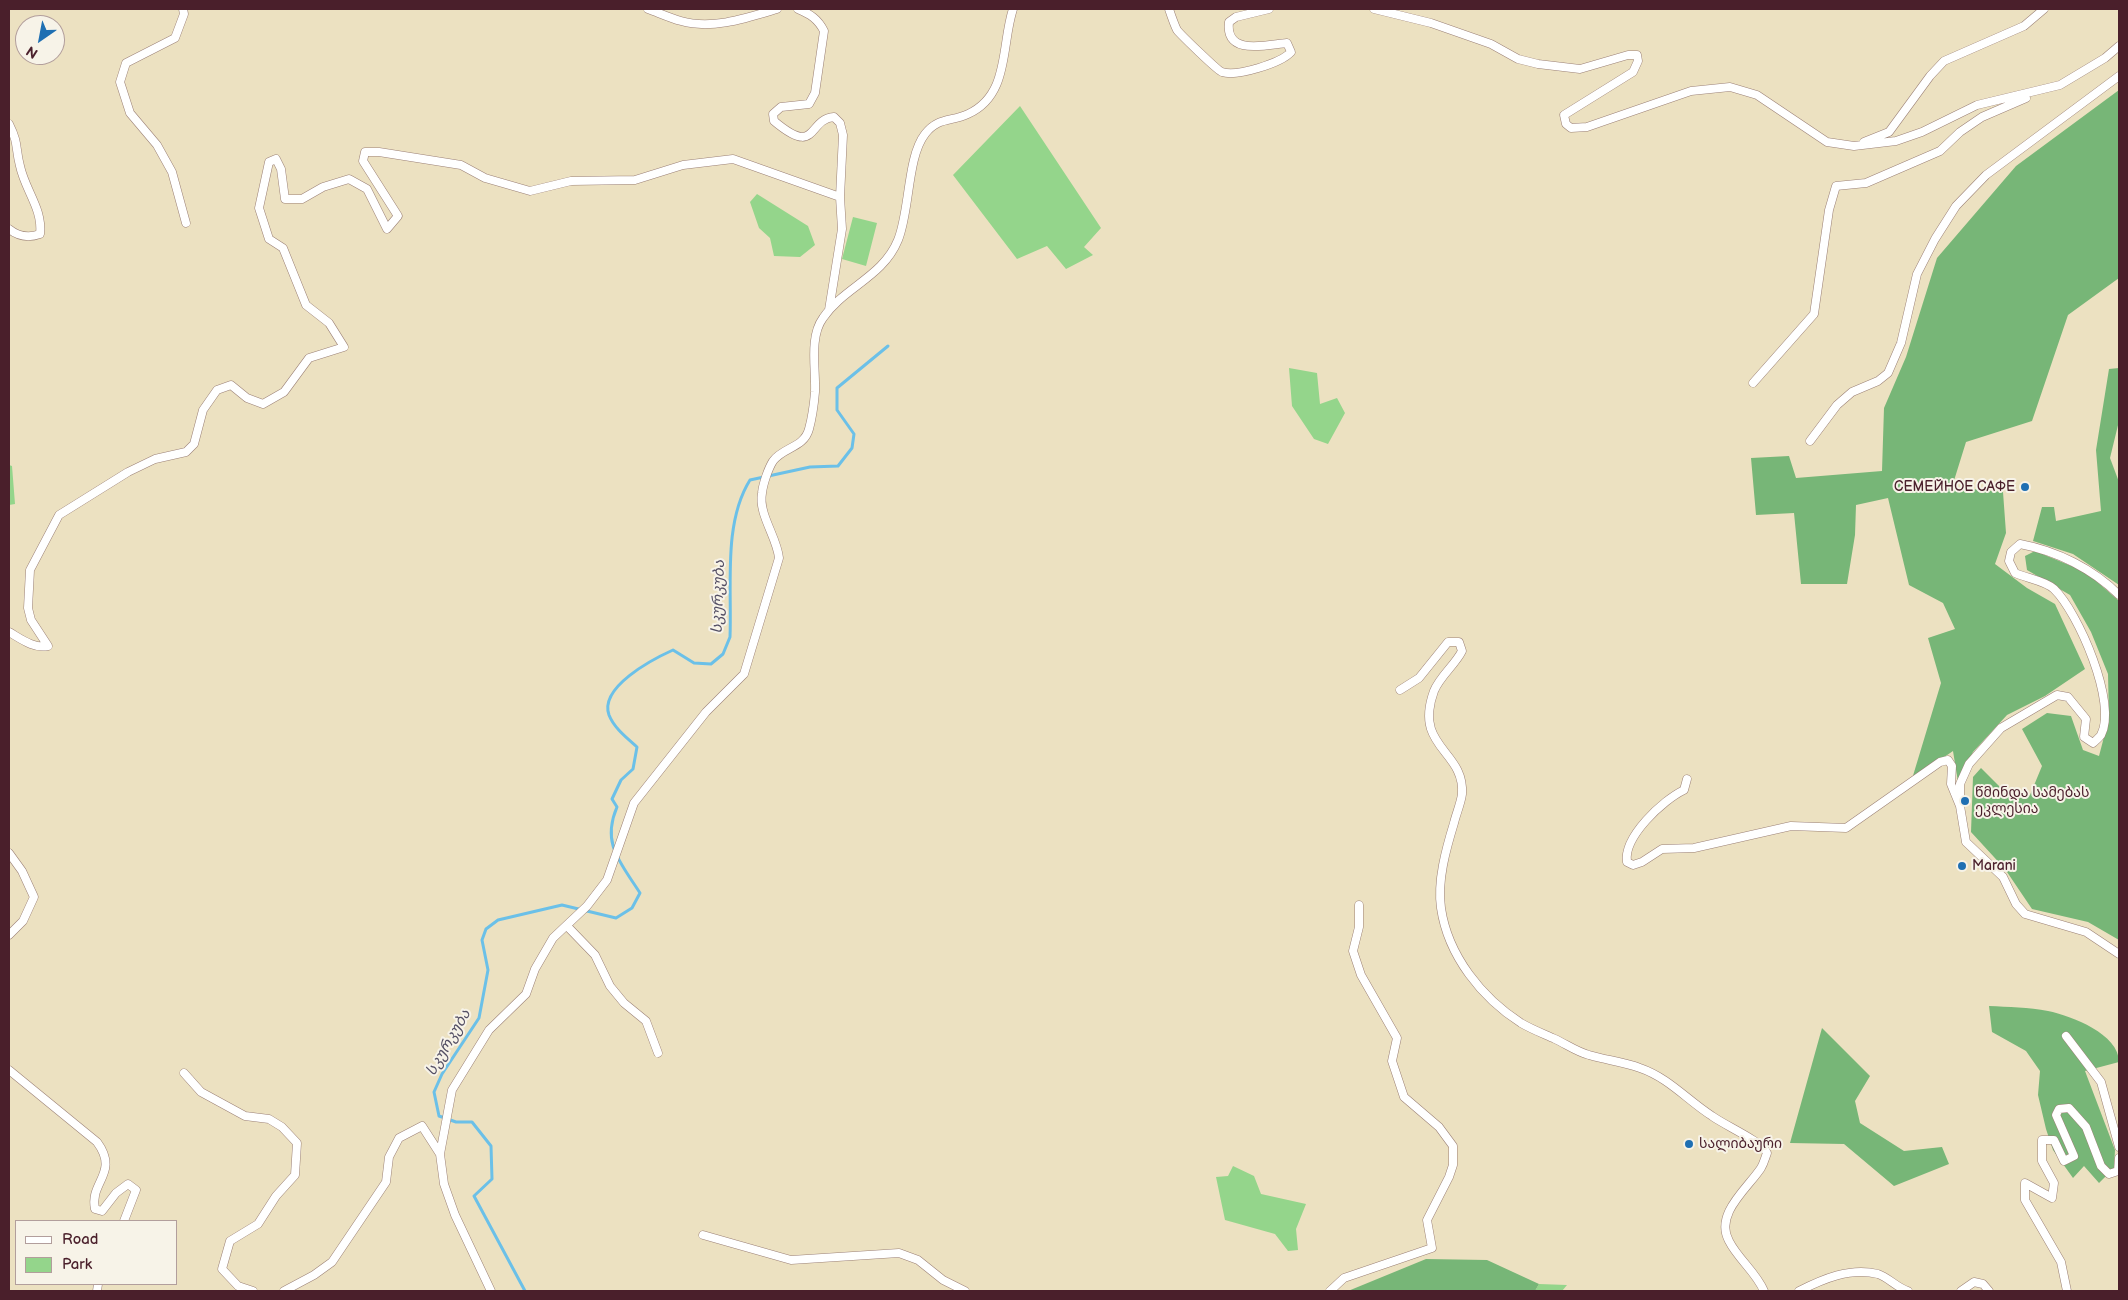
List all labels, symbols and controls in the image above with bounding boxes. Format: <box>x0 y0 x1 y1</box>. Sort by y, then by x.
north arrow <box>15 15 65 65</box>
text: N <box>23 42 41 62</box>
place label: СЕМЕЙНОЕ САФЕ <box>1894 479 2015 495</box>
marker: СЕМЕЙНОЕ САФЕ <box>2019 481 2031 493</box>
water label: სკურკუბა <box>709 560 729 634</box>
place label: წმინდა სამებას ეკლესია <box>1975 785 2089 818</box>
marker: წმინდა სამებას ეკლესია <box>1959 795 1971 807</box>
place label: Marani <box>1972 858 2016 874</box>
marker: Marani <box>1956 860 1968 872</box>
water label: სკურკუბა <box>423 1007 475 1079</box>
place label: სალიბაური <box>1699 1136 1782 1152</box>
marker: სალიბაური <box>1683 1138 1695 1150</box>
legend <box>15 1220 178 1285</box>
text: Road <box>62 1230 98 1249</box>
text: Park <box>62 1255 92 1274</box>

